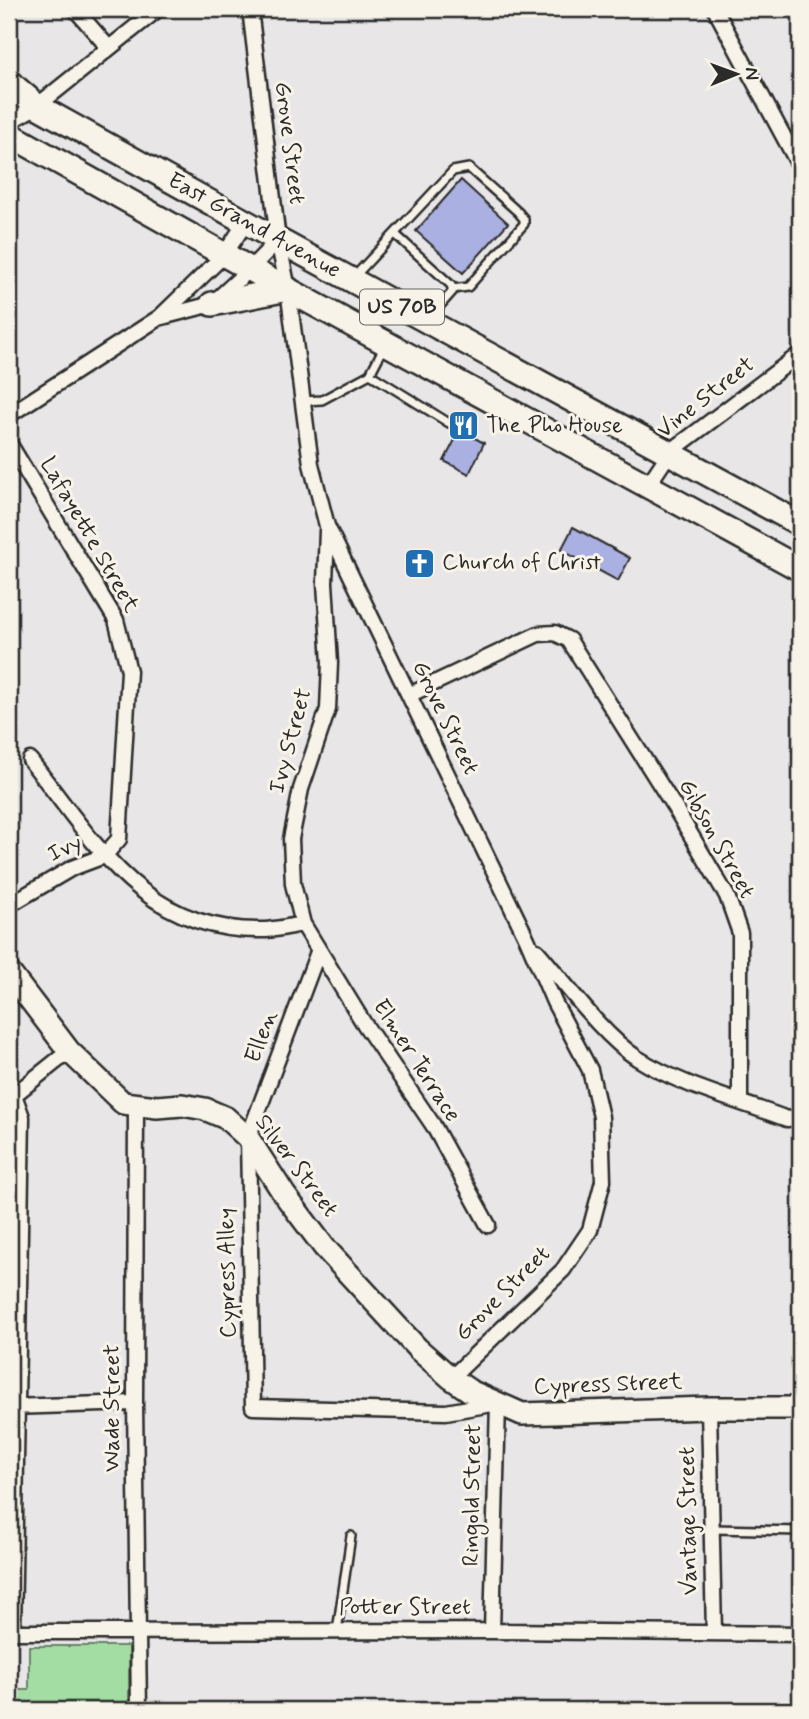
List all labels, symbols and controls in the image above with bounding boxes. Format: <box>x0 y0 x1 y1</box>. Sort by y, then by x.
north arrow <box>700 38 770 108</box>
text: N <box>739 67 764 80</box>
street label: Grove Street <box>267 80 311 206</box>
street label: East Grand Avenue <box>162 166 346 286</box>
road number: US 70B <box>360 290 444 324</box>
street label: Vine Street <box>651 350 761 446</box>
restaurant icon: The Pho House <box>446 409 480 443</box>
place label: The Pho House <box>486 411 623 441</box>
street label: Lafayette Street <box>32 452 146 619</box>
church icon: Church of Christ <box>402 546 436 580</box>
place label: Church of Christ <box>442 548 601 578</box>
street label: Grove Street <box>405 656 485 780</box>
street label: Ivy Street <box>263 685 319 797</box>
street label: Gibson Street <box>671 774 761 904</box>
street label: Ivy <box>43 828 87 870</box>
street label: Elmer Terrace <box>365 994 467 1128</box>
street label: Ellen <box>238 1006 286 1068</box>
street label: Silver Street <box>247 1109 345 1223</box>
street label: Cypress Alley <box>212 1208 244 1338</box>
street label: Grove Street <box>449 1240 557 1348</box>
street label: Wade Street <box>98 1344 128 1472</box>
street label: Cypress Street <box>533 1367 683 1403</box>
street label: Ringold Street <box>457 1423 491 1567</box>
street label: Vantage Street <box>673 1446 705 1596</box>
street label: Potter Street <box>339 1593 471 1623</box>

